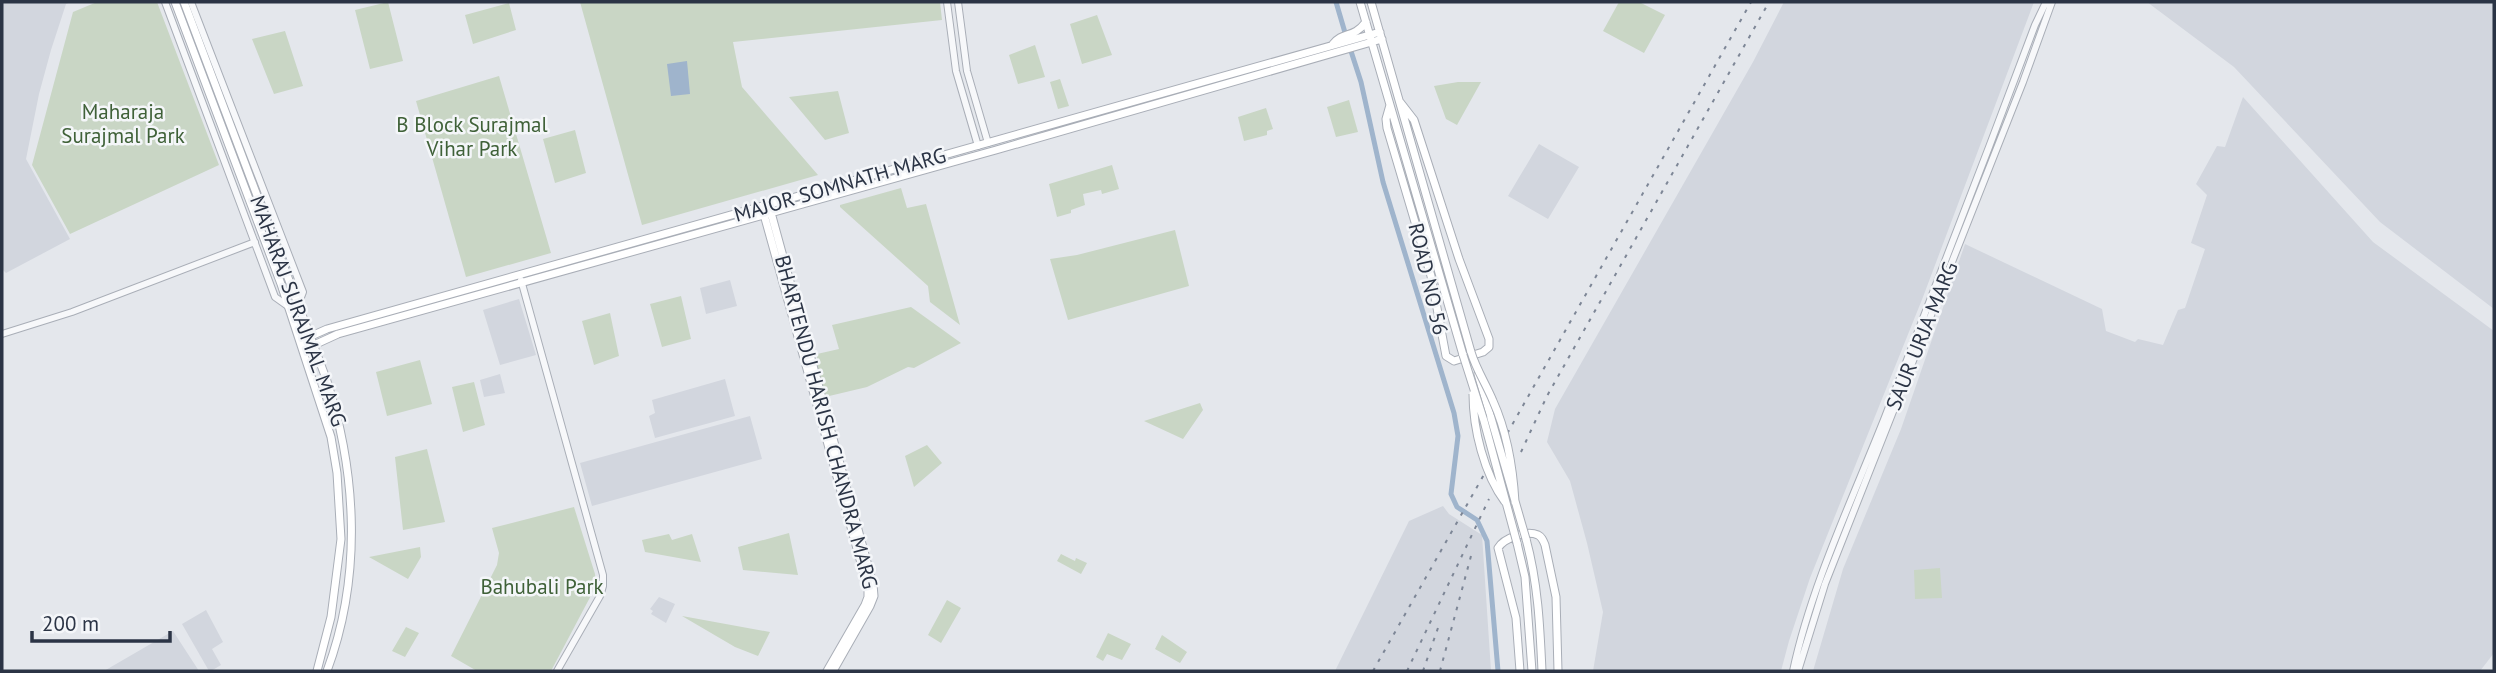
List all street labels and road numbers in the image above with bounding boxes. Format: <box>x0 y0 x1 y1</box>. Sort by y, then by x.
street label: MAJOR SOMNATH MARG <box>731 141 949 228</box>
street label: MAHARAJ SURAJMAL MARG <box>244 191 353 430</box>
street label: ROAD NO 56 <box>1403 220 1454 337</box>
street label: BHARTENDU HARISH CHANDRA MARG <box>769 252 884 592</box>
street label: SAUR URJA MARG <box>1879 258 1964 414</box>

